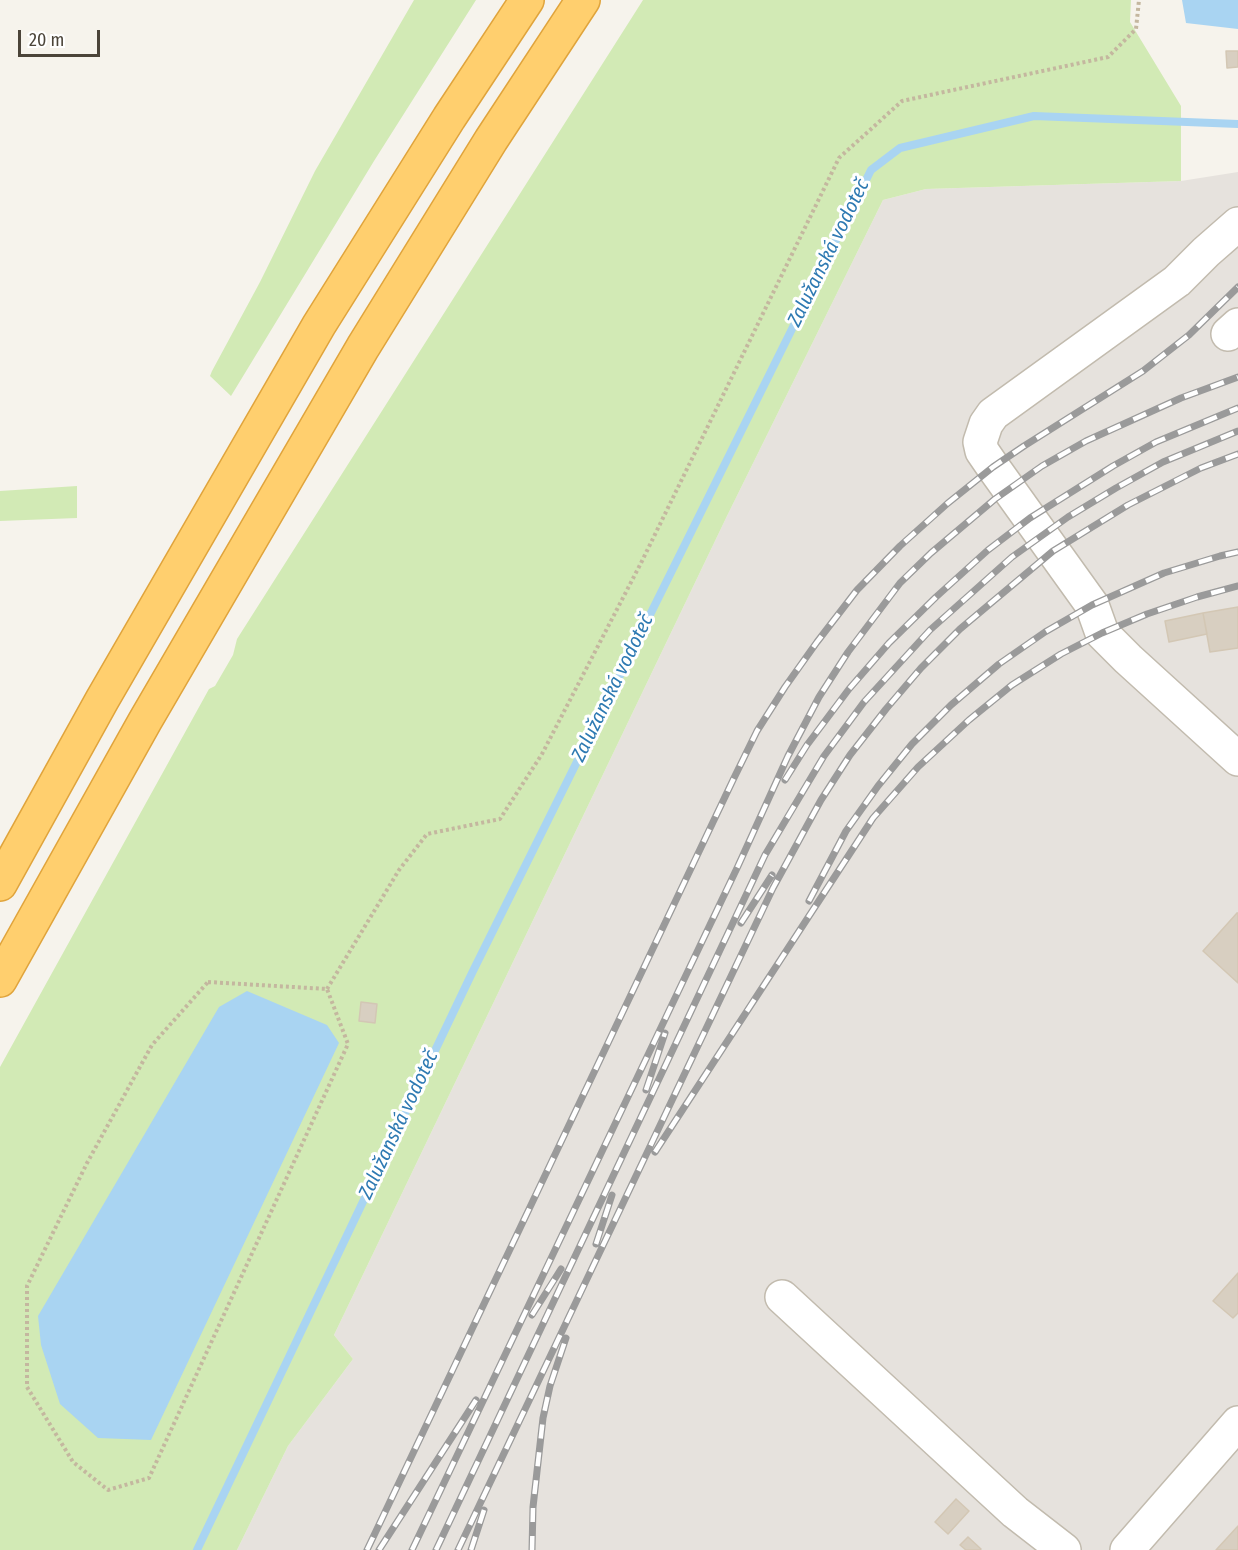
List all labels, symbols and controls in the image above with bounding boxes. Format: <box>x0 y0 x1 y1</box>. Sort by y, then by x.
scale bar <box>21 18 104 56</box>
text: 20 m <box>29 29 64 51</box>
water label: Zalužanská vodoteč <box>783 175 875 331</box>
water label: Zalužanská vodoteč <box>567 610 659 766</box>
water label: Zalužanská vodoteč <box>354 1047 444 1203</box>

